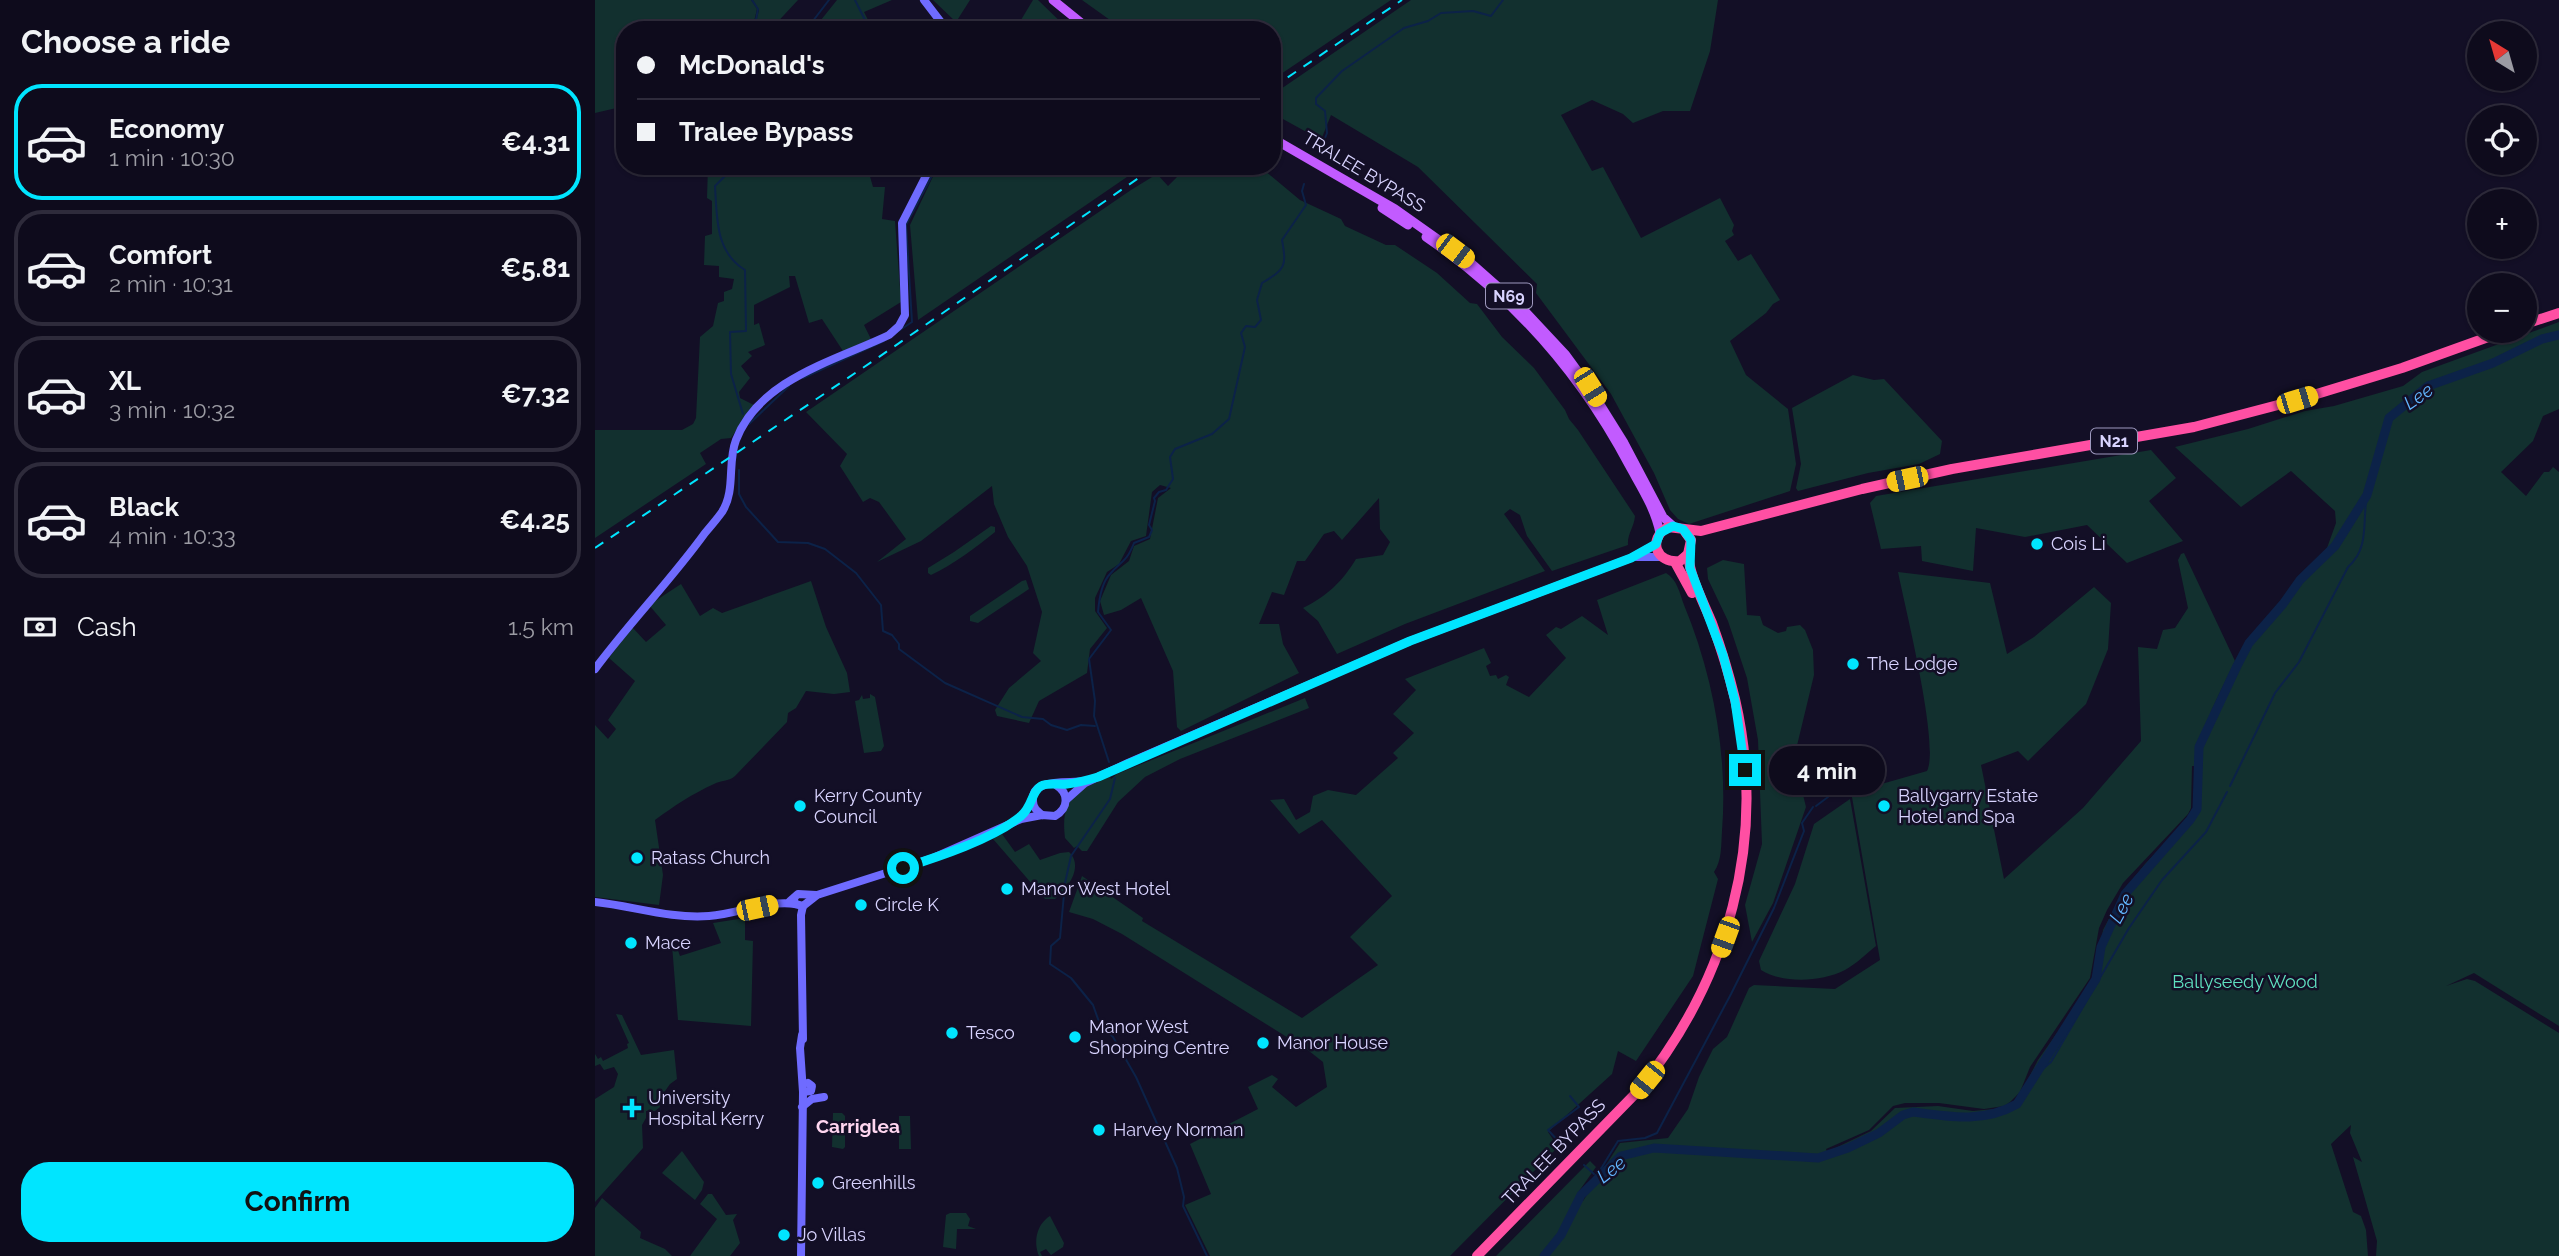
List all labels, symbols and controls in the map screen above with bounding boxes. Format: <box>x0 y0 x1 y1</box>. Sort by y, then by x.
north arrow <box>2467 21 2537 91</box>
map controls <box>2467 21 2537 343</box>
text: Choose a ride <box>21 23 230 60</box>
text: McDonald's <box>679 50 825 80</box>
button: locate <box>2467 105 2537 175</box>
icon: car <box>25 111 88 174</box>
text: Economy <box>109 114 224 144</box>
text: Tralee Bypass <box>679 117 853 147</box>
text: €4.31 <box>501 127 570 157</box>
street label: TRALEE BYPASS <box>1299 127 1429 216</box>
text: 1 min · 10:30 <box>109 144 235 171</box>
button: + <box>2467 189 2537 259</box>
car <box>1432 230 1479 272</box>
icon: car <box>25 237 88 300</box>
text: Comfort <box>109 240 212 270</box>
text: €5.81 <box>500 253 570 283</box>
text: 2 min · 10:31 <box>109 270 233 297</box>
button: − <box>2467 273 2537 343</box>
road number: N69 <box>1486 284 1532 308</box>
icon: car <box>25 363 88 426</box>
car <box>1570 364 1611 410</box>
text: XL <box>109 366 141 396</box>
water label: Lee <box>2399 378 2437 414</box>
text: €7.32 <box>501 379 570 409</box>
car <box>2274 384 2321 416</box>
text: 3 min · 10:32 <box>109 396 235 423</box>
road number: N21 <box>2091 428 2137 454</box>
car <box>1885 464 1930 494</box>
icon: car <box>25 489 88 552</box>
text: Black <box>109 492 179 522</box>
text: €4.25 <box>499 505 570 535</box>
text: 4 min · 10:33 <box>109 522 236 549</box>
place label: Cois Li <box>2051 533 2106 554</box>
marker: Cois Li <box>2029 536 2045 552</box>
icon: cash <box>21 608 59 646</box>
text: Cash <box>77 612 137 642</box>
text: 1.5 km <box>508 613 574 640</box>
place label: The Lodge <box>1867 653 1958 674</box>
marker: The Lodge <box>1845 656 1861 672</box>
callout: 4 min <box>1769 746 1885 794</box>
route end <box>1729 754 1761 786</box>
text: 4 min <box>1797 757 1857 784</box>
place label: Kerry County Council <box>814 785 922 827</box>
place label: Ballygarry Estate Hotel and Spa <box>1898 785 2038 827</box>
marker: Kerry County Council <box>792 798 808 814</box>
marker: Ballygarry Estate Hotel and Spa <box>1876 798 1892 814</box>
place label: Ratass Church <box>651 847 770 868</box>
marker: Ratass Church <box>629 850 645 866</box>
route start <box>887 852 919 884</box>
place label: Manor West Hotel <box>1021 878 1170 899</box>
marker: Manor West Hotel <box>999 881 1015 897</box>
water label: Lee <box>2104 889 2138 927</box>
car <box>735 893 780 923</box>
place label: Circle K <box>875 894 939 915</box>
marker: Circle K <box>853 897 869 913</box>
car <box>1708 914 1743 960</box>
place label: Mace <box>645 932 691 953</box>
marker: Mace <box>623 935 639 951</box>
park label: Ballyseedy Wood <box>2172 971 2318 992</box>
place label: Manor West Shopping Centre <box>1089 1016 1230 1058</box>
place label: Tesco <box>966 1022 1015 1043</box>
marker: Tesco <box>944 1025 960 1041</box>
marker: Manor West Shopping Centre <box>1067 1029 1083 1045</box>
place label: Manor House <box>1277 1032 1388 1053</box>
marker: Manor House <box>1255 1035 1271 1051</box>
car <box>1626 1057 1669 1103</box>
place label: University Hospital Kerry <box>648 1087 765 1129</box>
street label: TRALEE BYPASS <box>1498 1094 1610 1209</box>
marker: University Hospital Kerry <box>622 1098 642 1118</box>
district label: Carriglea <box>816 1115 900 1137</box>
place label: Harvey Norman <box>1113 1119 1243 1140</box>
marker: Harvey Norman <box>1091 1122 1107 1138</box>
water label: Lee <box>1592 1151 1630 1187</box>
button: Confirm <box>21 1162 574 1242</box>
place label: Greenhills <box>832 1172 916 1193</box>
marker: Greenhills <box>810 1175 826 1191</box>
place label: Jo Villas <box>798 1224 866 1245</box>
marker: Jo Villas <box>776 1227 792 1243</box>

